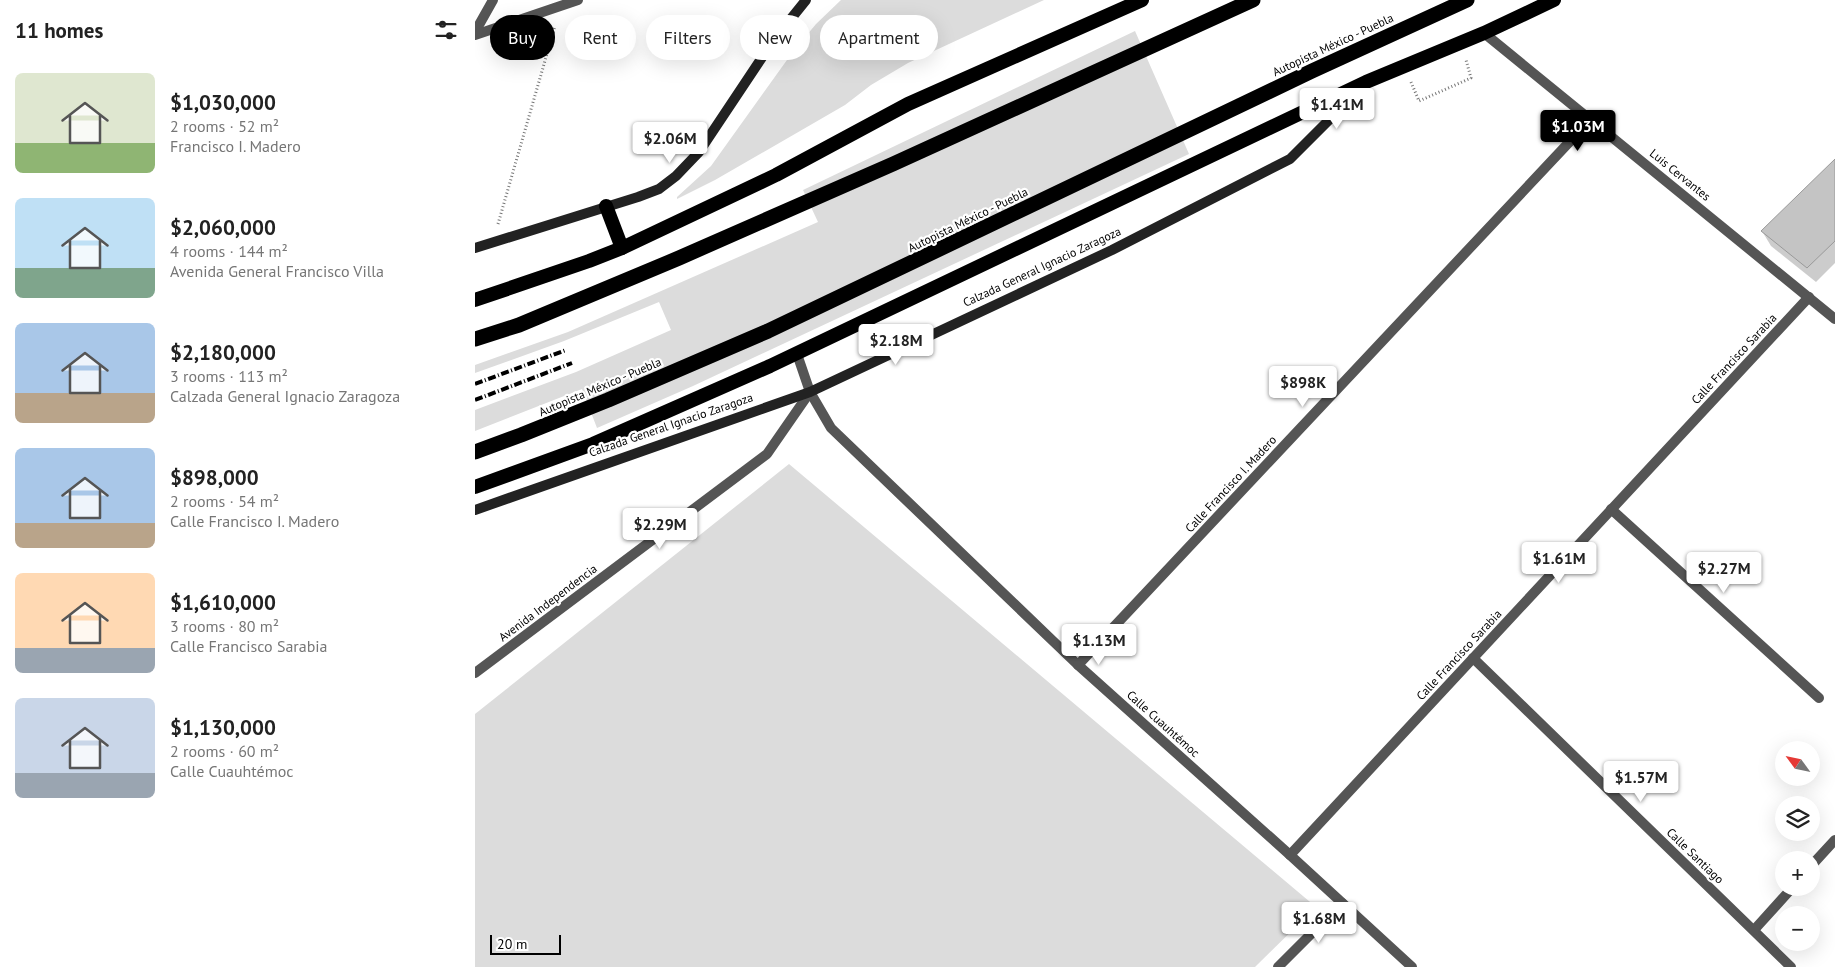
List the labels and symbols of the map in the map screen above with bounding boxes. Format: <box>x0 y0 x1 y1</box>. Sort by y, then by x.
street label: Autopista México - Puebla <box>1270 10 1396 79</box>
pin: $1.41M <box>1296 88 1378 130</box>
pin: $1.03M <box>1537 110 1619 152</box>
pin: $2.06M <box>629 121 711 164</box>
street label: Luis Cervantes <box>1647 146 1714 204</box>
street label: Autopista México - Puebla <box>905 184 1030 255</box>
street label: Calzada General Ignacio Zaragoza <box>960 223 1123 310</box>
street label: Calle Francisco Sarabia <box>1688 310 1779 407</box>
pin: $2.18M <box>855 324 937 366</box>
street label: Autopista México - Puebla <box>536 354 663 419</box>
pin: $898K <box>1268 366 1338 408</box>
street label: Calzada General Ignacio Zaragoza <box>587 389 755 460</box>
street label: Calle Francisco I. Madero <box>1182 432 1279 535</box>
pin: $2.29M <box>619 508 701 550</box>
pin: $1.61M <box>1518 542 1600 584</box>
pin: $2.27M <box>1683 552 1765 594</box>
street label: Avenida Independencia <box>496 561 600 644</box>
street label: Calle Francisco Sarabia <box>1413 606 1504 703</box>
pin: $1.13M <box>1058 624 1140 666</box>
street label: Calle Cuauhtémoc <box>1124 687 1203 761</box>
north arrow <box>1775 741 1820 786</box>
pin: $1.57M <box>1600 760 1682 803</box>
street label: Calle Santiago <box>1664 825 1727 887</box>
pin: $1.68M <box>1278 902 1360 944</box>
scale bar <box>490 932 561 955</box>

